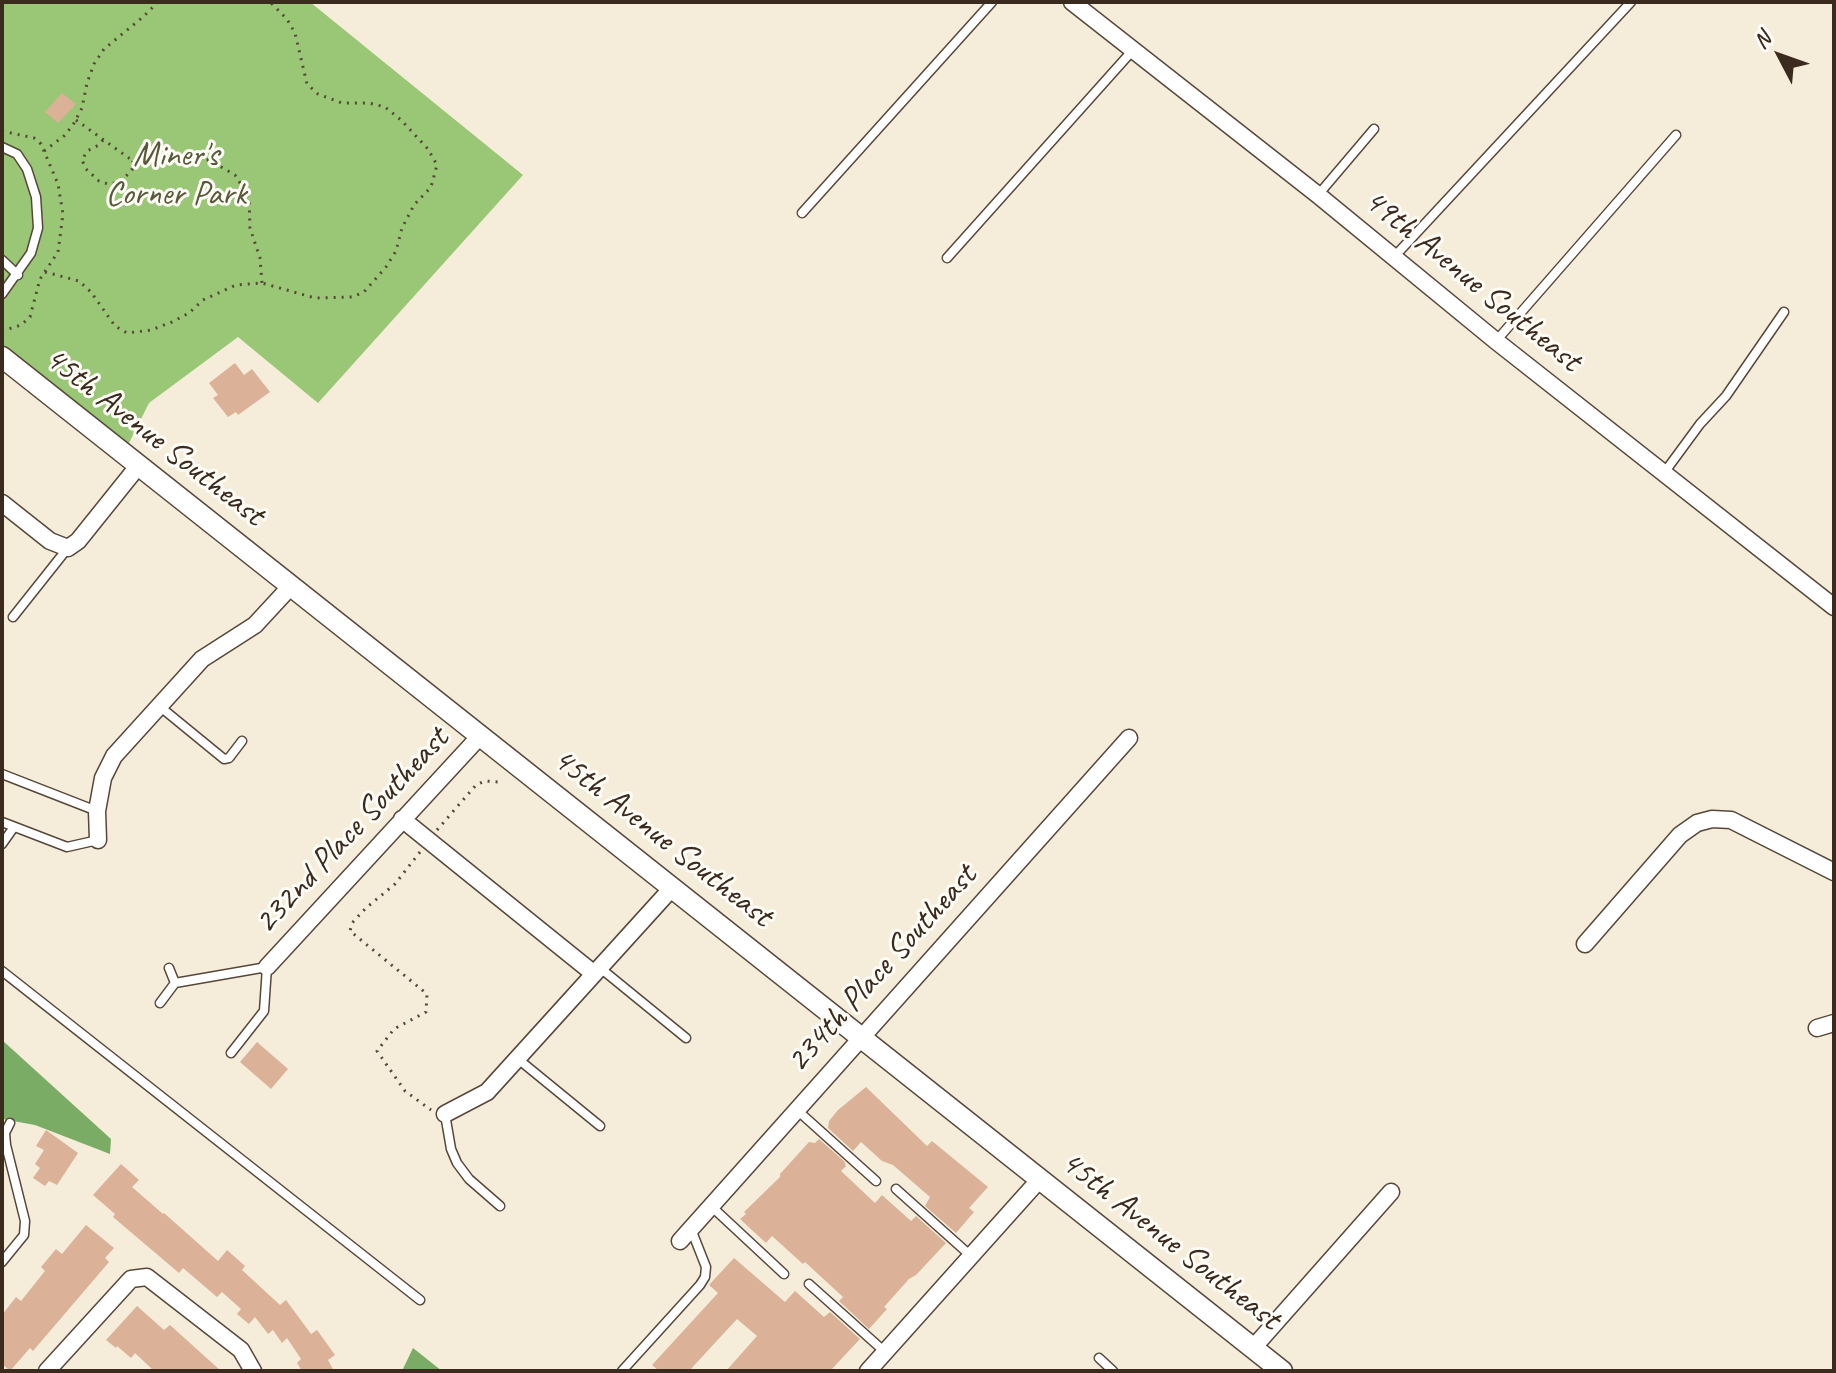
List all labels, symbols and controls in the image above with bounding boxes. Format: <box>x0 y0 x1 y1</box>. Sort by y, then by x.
north arrow <box>1740 16 1820 96</box>
text: N <box>1747 26 1777 55</box>
park label: Miner's Corner Park <box>105 136 247 216</box>
street label: 49th Avenue Southeast <box>1355 181 1589 381</box>
street label: 45th Avenue Southeast <box>36 338 272 536</box>
street label: 232nd Place Southeast <box>246 719 458 943</box>
street label: 45th Avenue Southeast <box>544 739 780 937</box>
street label: 234th Place Southeast <box>778 857 986 1081</box>
street label: 45th Avenue Southeast <box>1052 1142 1288 1340</box>

